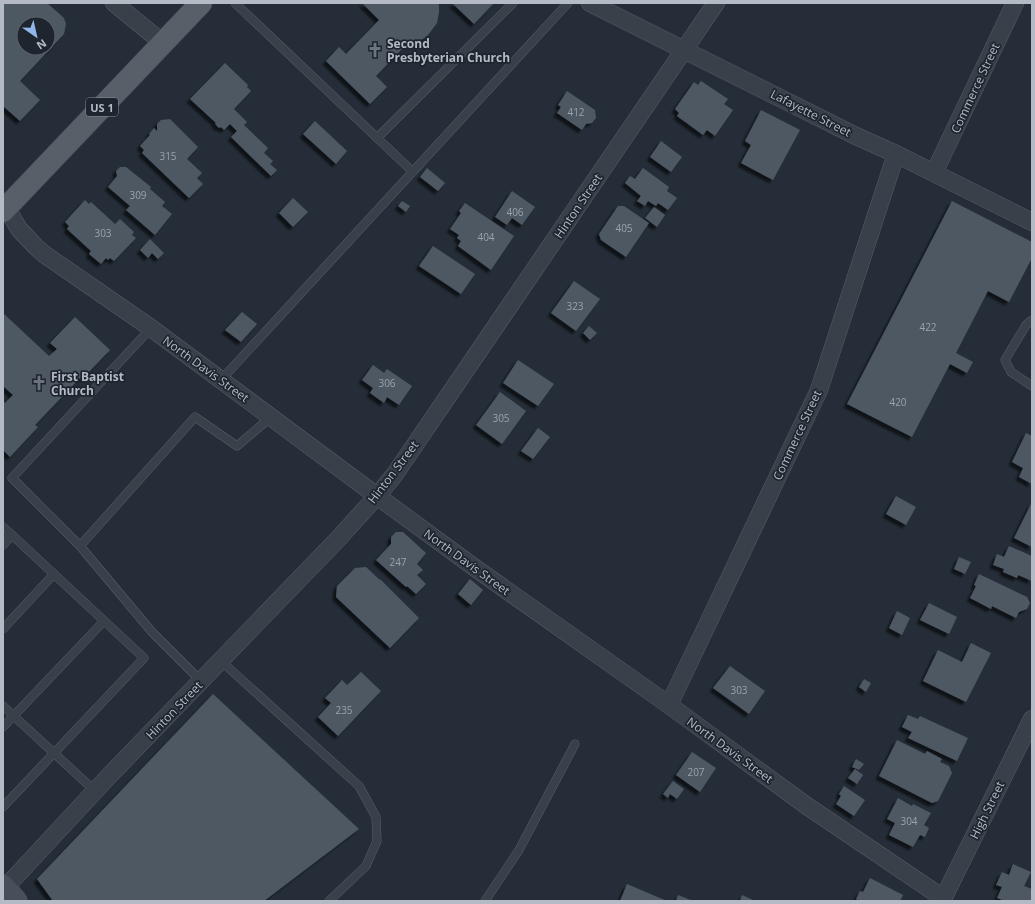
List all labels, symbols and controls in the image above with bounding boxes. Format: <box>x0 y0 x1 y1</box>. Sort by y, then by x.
north arrow <box>16 16 56 56</box>
place label: Second Presbyterian Church <box>387 35 510 66</box>
text: N <box>34 36 50 53</box>
street label: Commerce Street <box>947 40 1003 136</box>
church icon: Second Presbyterian Church <box>366 41 384 59</box>
street label: Lafayette Street <box>768 85 854 141</box>
road number: US 1 <box>86 98 118 116</box>
house number: 412 <box>567 105 585 119</box>
house number: 315 <box>159 149 177 163</box>
street label: Hinton Street <box>550 170 606 242</box>
house number: 309 <box>129 188 147 202</box>
house number: 406 <box>506 205 524 219</box>
house number: 405 <box>615 221 633 235</box>
house number: 303 <box>94 226 112 240</box>
house number: 404 <box>477 230 495 244</box>
house number: 323 <box>566 299 584 313</box>
house number: 422 <box>919 320 937 334</box>
street label: North Davis Street <box>159 332 253 406</box>
place label: First Baptist Church <box>51 368 124 399</box>
church icon: First Baptist Church <box>30 374 48 392</box>
house number: 306 <box>378 376 396 390</box>
street label: Commerce Street <box>769 387 825 483</box>
house number: 420 <box>889 395 907 409</box>
house number: 305 <box>492 411 510 425</box>
street label: Hinton Street <box>364 437 422 507</box>
street label: North Davis Street <box>420 525 514 599</box>
house number: 247 <box>389 555 407 569</box>
street label: Hinton Street <box>142 677 206 743</box>
house number: 303 <box>730 683 748 697</box>
house number: 235 <box>335 703 353 717</box>
street label: North Davis Street <box>683 713 777 787</box>
house number: 207 <box>687 765 705 779</box>
street label: High Street <box>966 778 1008 842</box>
house number: 304 <box>900 814 918 828</box>

